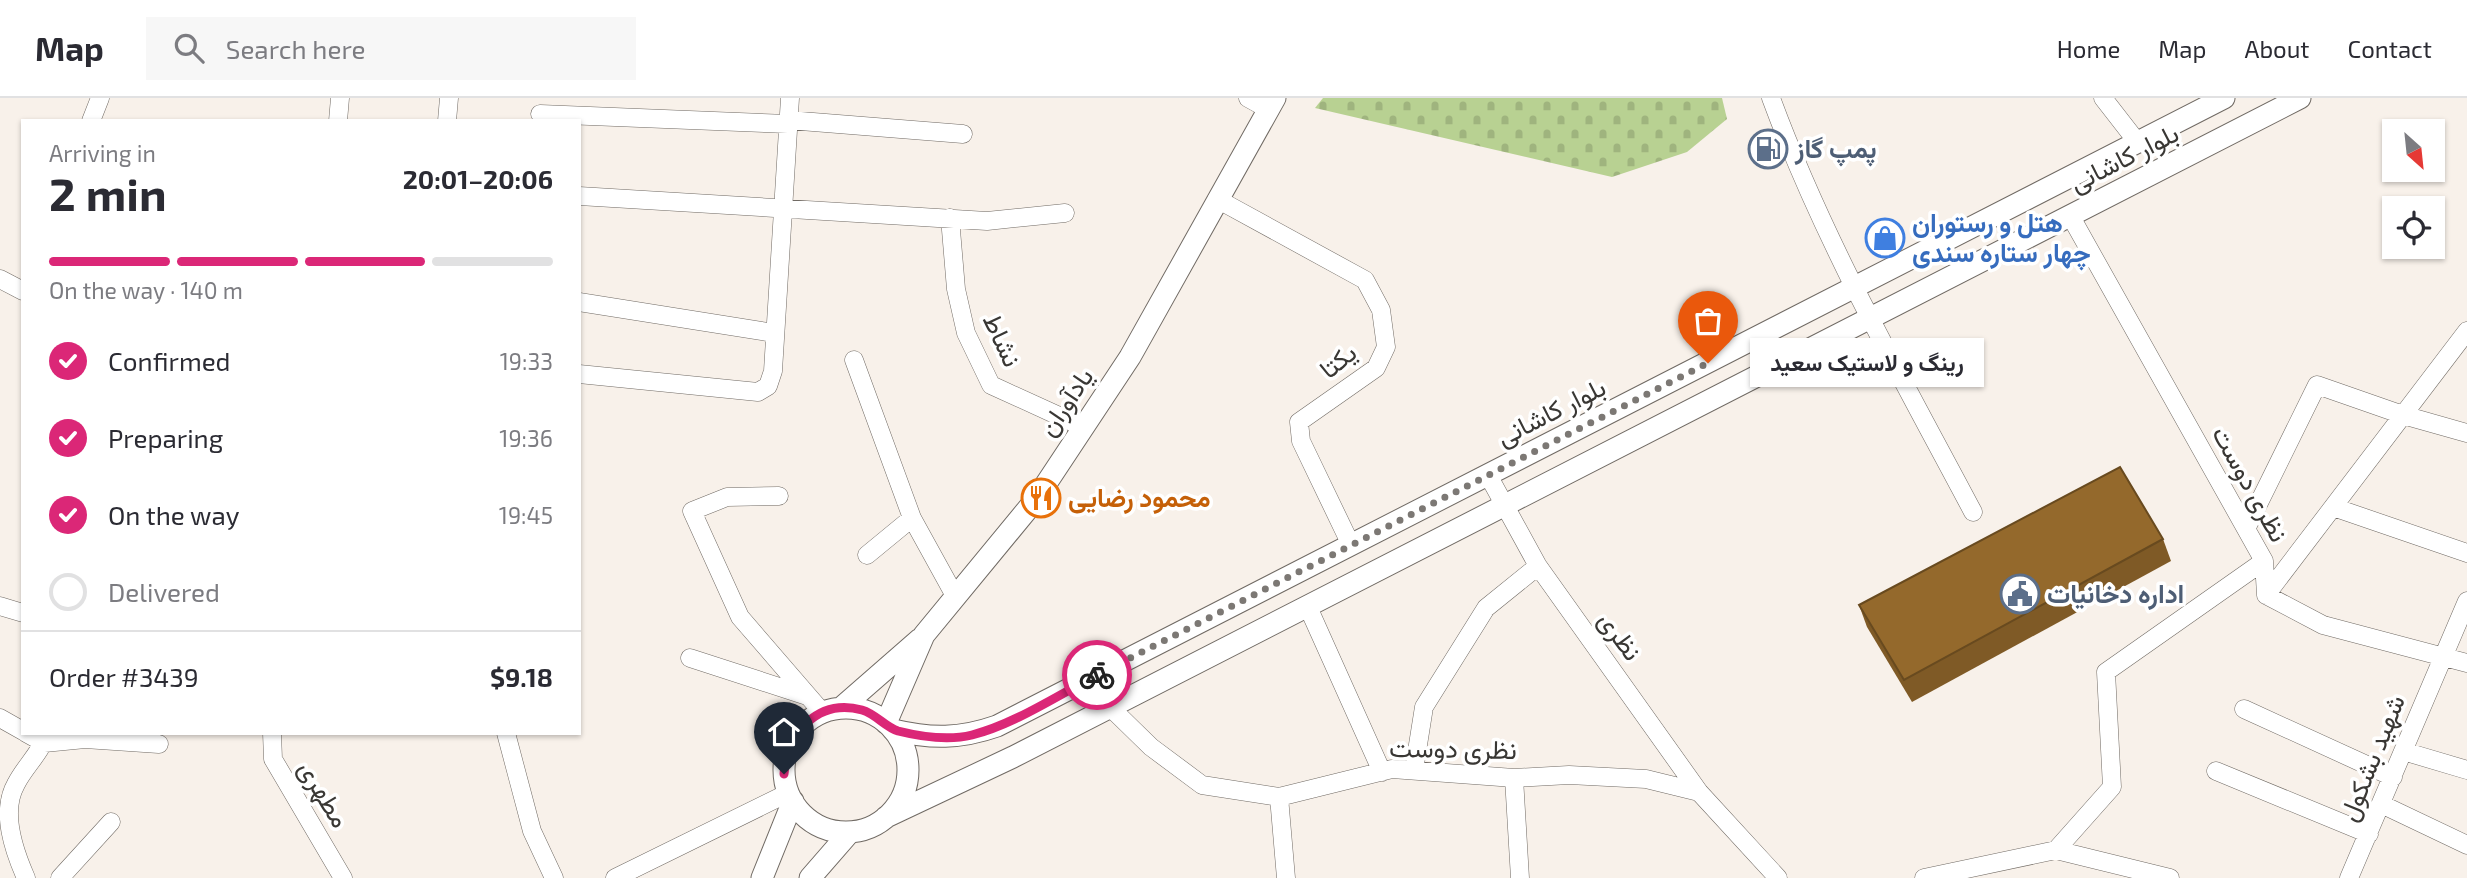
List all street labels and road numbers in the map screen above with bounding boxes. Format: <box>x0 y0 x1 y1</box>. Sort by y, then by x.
street label: بلوار کاشانی <box>2064 116 2184 199</box>
street label: نشاط <box>978 308 1029 371</box>
street label: یکتا <box>1312 336 1362 385</box>
street label: یادآوران <box>1031 361 1100 442</box>
street label: بلوار کاشانی <box>1491 370 1611 453</box>
street label: نظری دوست <box>2205 420 2296 548</box>
street label: نظری <box>1591 604 1649 667</box>
street label: شهید بشکول <box>2331 690 2412 826</box>
street label: نظری دوست <box>1389 731 1517 766</box>
street label: مطهری <box>292 754 357 833</box>

